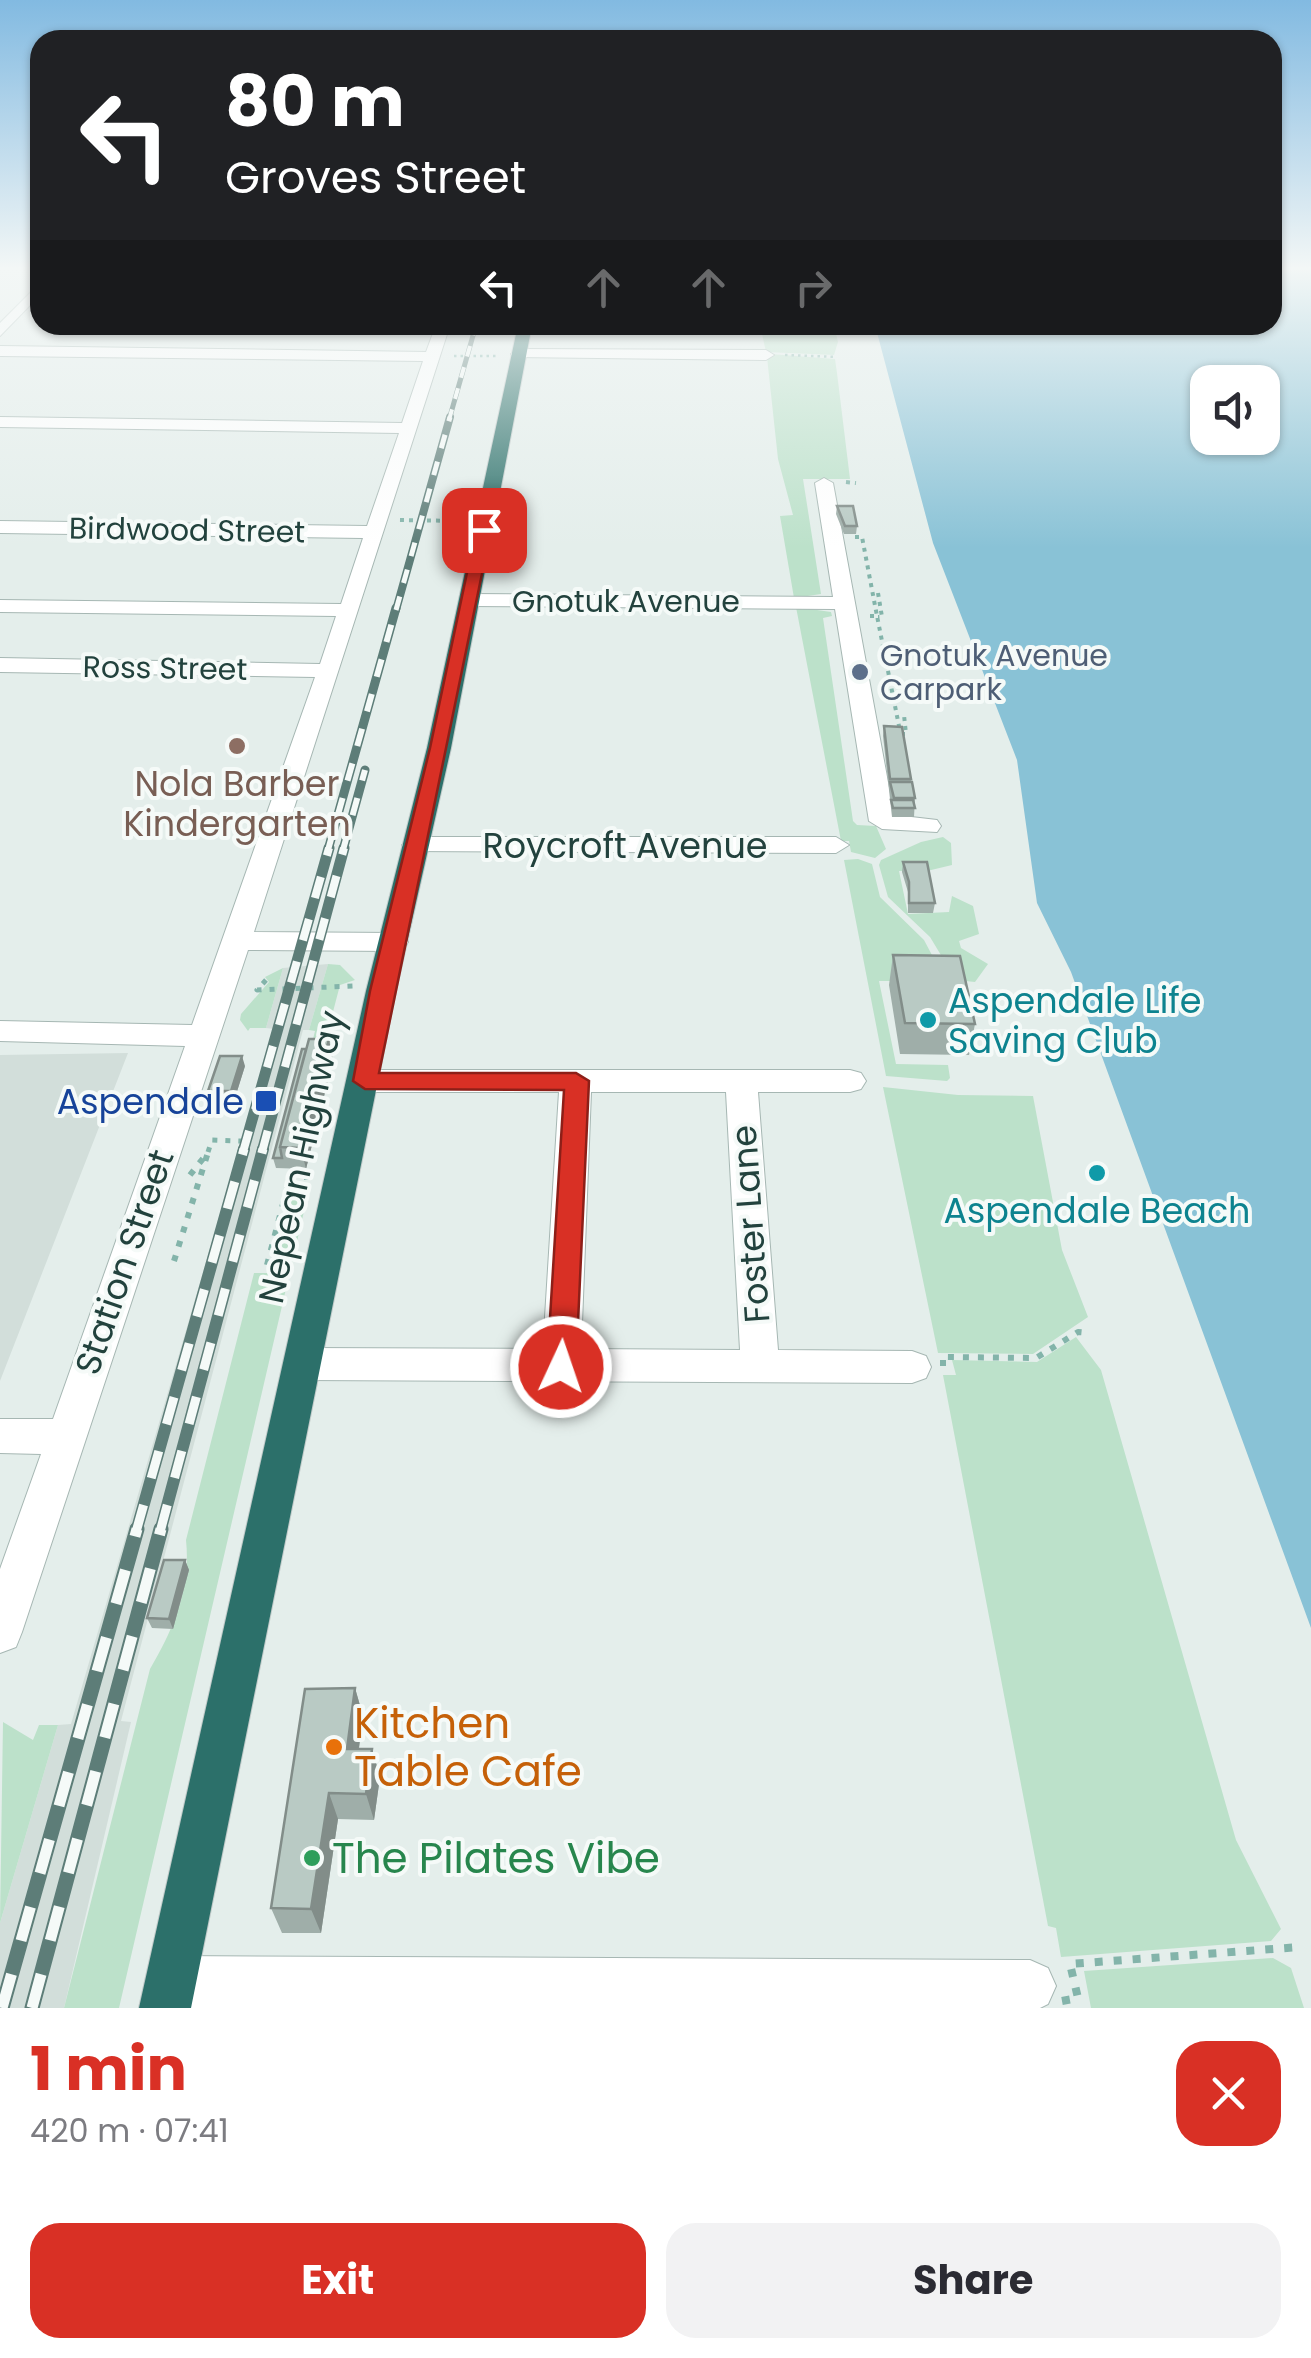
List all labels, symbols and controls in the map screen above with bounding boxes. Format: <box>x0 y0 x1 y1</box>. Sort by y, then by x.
text: 80 m <box>225 52 405 151</box>
icon: left <box>60 70 190 200</box>
text: Groves Street <box>225 146 526 209</box>
icon: left <box>471 260 526 315</box>
icon: ahead <box>576 260 631 315</box>
icon: ahead <box>681 260 736 315</box>
icon: right <box>786 260 841 315</box>
map controls <box>1190 365 1280 455</box>
button: sound <box>1190 365 1280 455</box>
pin <box>442 488 527 573</box>
icon: arrive <box>457 503 512 558</box>
street label: Birdwood Street <box>68 506 306 554</box>
street label: Gnotuk Avenue <box>512 580 740 623</box>
place label: Gnotuk Avenue Carpark <box>880 634 1108 711</box>
street label: Ross Street <box>82 645 248 691</box>
marker: Gnotuk Avenue Carpark <box>849 661 871 683</box>
marker: Nola Barber Kindergarten <box>226 735 248 757</box>
place label: Nola Barber Kindergarten <box>123 759 351 848</box>
street label: Roycroft Avenue <box>482 821 768 870</box>
place label: Aspendale Life Saving Club <box>948 976 1202 1065</box>
street label: Nepean Highway <box>246 1006 356 1308</box>
marker: Aspendale Life Saving Club <box>917 1009 939 1031</box>
place label: Aspendale <box>57 1077 244 1126</box>
marker: Aspendale <box>253 1088 279 1114</box>
street label: Foster Lane <box>719 1124 781 1324</box>
street label: Station Street <box>63 1143 185 1381</box>
marker: Aspendale Beach <box>1086 1162 1108 1184</box>
place label: Aspendale Beach <box>943 1186 1251 1235</box>
position arrow <box>509 1315 613 1419</box>
place label: Kitchen Table Cafe <box>354 1694 582 1801</box>
marker: Kitchen Table Cafe <box>323 1736 345 1758</box>
place label: The Pilates Vibe <box>332 1829 660 1888</box>
marker: The Pilates Vibe <box>301 1847 323 1869</box>
text: 1 min <box>30 2027 187 2111</box>
button: close <box>1176 2041 1281 2146</box>
text: 420 m · 07:41 <box>30 2108 229 2153</box>
button: Exit <box>30 2223 646 2338</box>
button: Share <box>666 2223 1281 2338</box>

